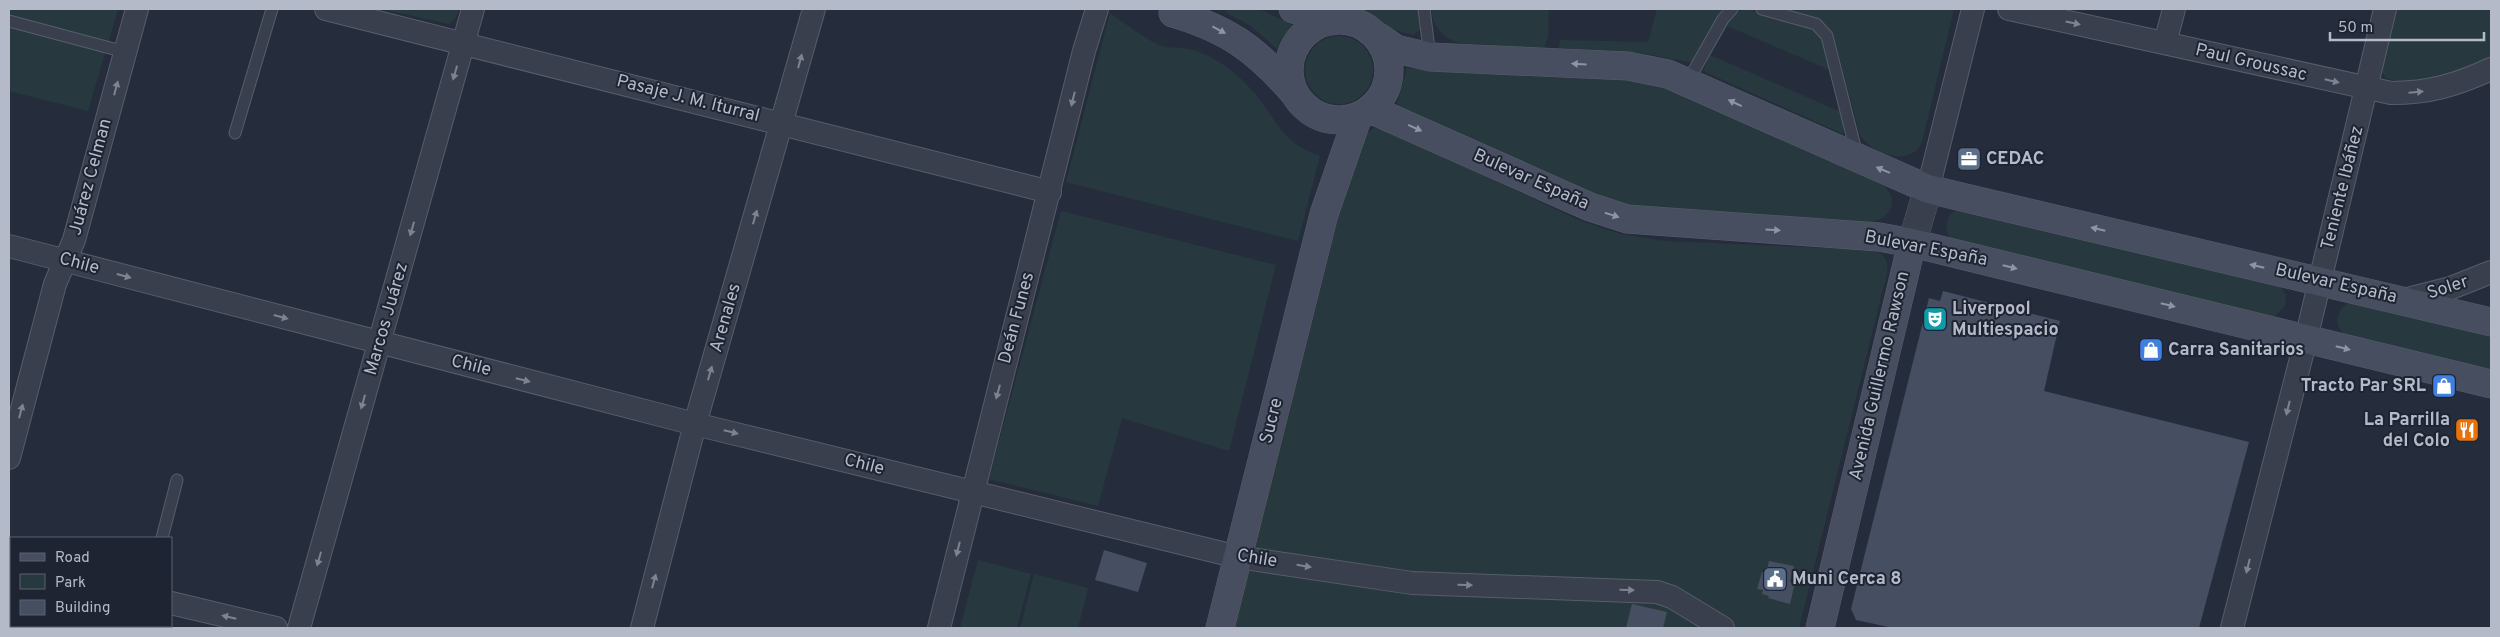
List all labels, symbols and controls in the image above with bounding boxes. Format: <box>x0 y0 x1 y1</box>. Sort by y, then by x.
scale bar <box>2330 10 2484 42</box>
one-way arrow <box>2066 19 2081 27</box>
text: 50 m <box>2338 19 2373 38</box>
one-way arrow <box>1212 25 1226 34</box>
street label: Paul Groussac <box>2193 39 2309 87</box>
one-way arrow <box>796 54 804 69</box>
one-way arrow <box>1571 59 1587 67</box>
one-way arrow <box>451 65 459 80</box>
street label: Pasaje J. M. Iturral <box>614 70 762 128</box>
one-way arrow <box>2325 77 2340 85</box>
one-way arrow <box>112 80 120 95</box>
one-way arrow <box>2408 88 2424 96</box>
one-way arrow <box>1069 91 1077 106</box>
one-way arrow <box>1728 98 1742 106</box>
street label: Juárez Celman <box>64 116 118 238</box>
one-way arrow <box>1408 124 1422 132</box>
street label: Teniente Ibáñez <box>2316 124 2370 252</box>
street label: Bulevar España <box>1469 144 1593 216</box>
office icon: CEDAC <box>1956 146 1982 172</box>
place label: CEDAC <box>1986 148 2044 171</box>
one-way arrow <box>1876 165 1890 173</box>
one-way arrow <box>752 210 760 225</box>
one-way arrow <box>1605 211 1620 219</box>
one-way arrow <box>407 222 415 237</box>
one-way arrow <box>2091 225 2106 233</box>
street label: Bulevar España <box>1863 226 1989 272</box>
one-way arrow <box>1766 227 1782 235</box>
street label: Chile <box>56 248 102 280</box>
street label: Bulevar España <box>2273 259 2399 309</box>
street label: Marcos Juárez <box>360 260 414 378</box>
one-way arrow <box>2249 262 2264 270</box>
one-way arrow <box>2003 263 2018 271</box>
street label: Avenida Guillermo Rawson <box>1845 269 1915 483</box>
street label: Deán Funes <box>994 270 1040 366</box>
street label: Soler <box>2424 271 2472 305</box>
one-way arrow <box>116 272 131 280</box>
street label: Arenales <box>705 281 747 355</box>
place label: Liverpool Multiespacio <box>1952 298 2059 342</box>
one-way arrow <box>2161 301 2176 309</box>
theatre icon: Liverpool Multiespacio <box>1922 306 1948 332</box>
one-way arrow <box>273 313 288 321</box>
shop icon: Carra Sanitarios <box>2138 337 2164 363</box>
place label: Carra Sanitarios <box>2168 339 2304 362</box>
one-way arrow <box>2336 344 2351 352</box>
street label: Chile <box>448 350 494 382</box>
one-way arrow <box>706 366 714 381</box>
shop icon: Tracto Par SRL <box>2431 373 2457 399</box>
place label: Tracto Par SRL <box>2301 375 2426 398</box>
one-way arrow <box>516 376 531 384</box>
one-way arrow <box>994 384 1002 399</box>
one-way arrow <box>359 395 367 410</box>
street label: Sucre <box>1255 396 1289 446</box>
one-way arrow <box>2284 401 2292 416</box>
one-way arrow <box>18 404 26 419</box>
place label: La Parrilla del Colo <box>2364 409 2450 453</box>
restaurant icon: La Parrilla del Colo <box>2454 417 2480 443</box>
one-way arrow <box>724 428 739 436</box>
street label: Chile <box>841 449 887 481</box>
legend <box>10 537 172 627</box>
one-way arrow <box>954 542 962 557</box>
street label: Chile <box>1235 544 1279 574</box>
text: Road <box>55 549 90 568</box>
one-way arrow <box>314 551 322 566</box>
one-way arrow <box>2244 558 2252 573</box>
one-way arrow <box>1296 563 1312 571</box>
public building icon: Muni Cerca 8 <box>1762 566 1788 592</box>
place label: Muni Cerca 8 <box>1792 568 1902 591</box>
text: Park <box>55 574 86 593</box>
one-way arrow <box>650 574 658 589</box>
one-way arrow <box>1457 581 1473 589</box>
one-way arrow <box>1620 587 1636 595</box>
text: Building <box>55 599 110 618</box>
one-way arrow <box>221 613 236 621</box>

